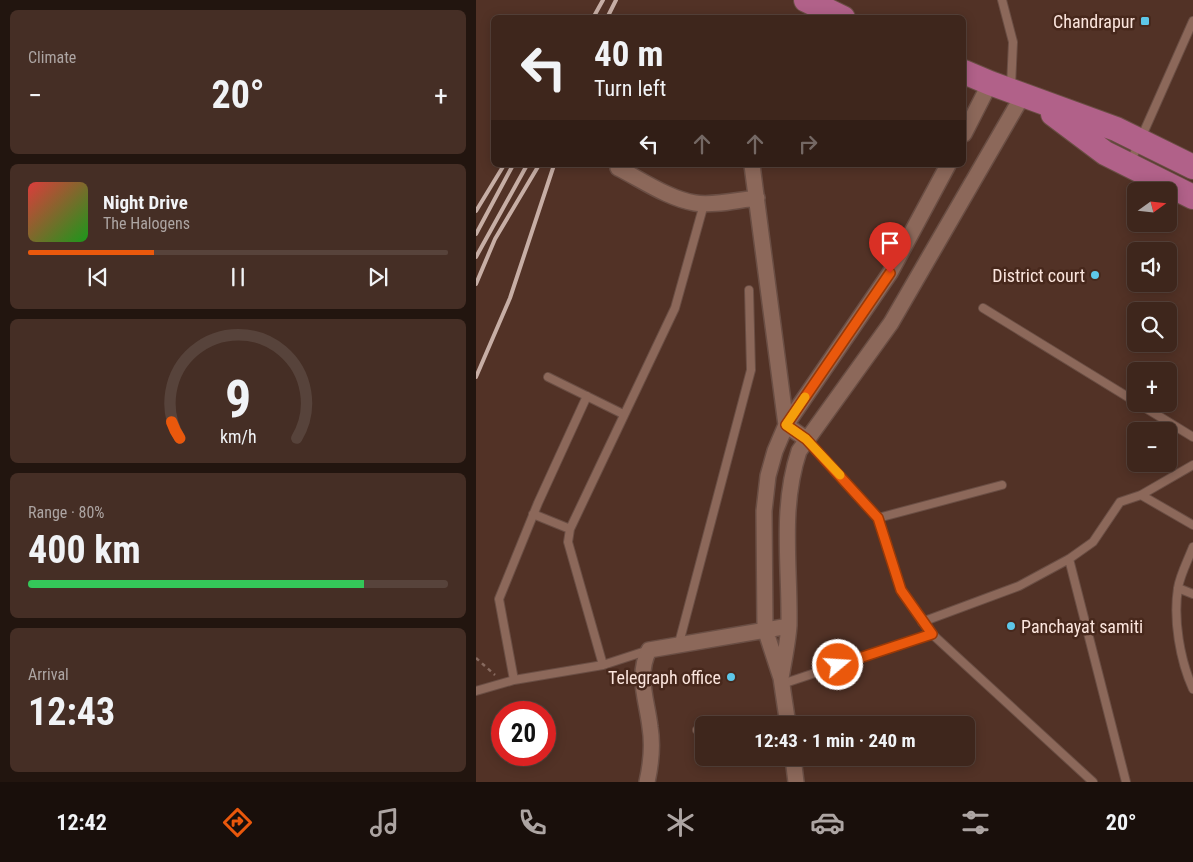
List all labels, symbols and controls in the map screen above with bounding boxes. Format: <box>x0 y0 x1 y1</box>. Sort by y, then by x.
place label: Chandrapur <box>1053 11 1136 32</box>
marker: Chandrapur <box>1139 15 1151 27</box>
text: 40 m <box>594 34 663 75</box>
icon: left <box>511 35 576 100</box>
text: Climate <box>28 48 76 67</box>
text: 20° <box>211 73 265 117</box>
text: Turn left <box>594 76 666 101</box>
text: − <box>28 79 42 112</box>
text: + <box>434 79 448 112</box>
icon: left <box>635 130 663 158</box>
icon: ahead <box>688 130 716 158</box>
icon: ahead <box>741 130 769 158</box>
icon: right <box>794 130 822 158</box>
north arrow <box>1127 182 1177 232</box>
map controls <box>1127 182 1177 472</box>
text: Night Drive <box>103 191 188 214</box>
text: The Halogens <box>103 214 190 233</box>
pin <box>869 222 911 273</box>
icon: arrive <box>876 229 904 257</box>
button: sound <box>1127 242 1177 292</box>
icon: previous <box>84 263 112 291</box>
icon: pause <box>224 263 252 291</box>
icon: next <box>364 263 392 291</box>
place label: District court <box>992 265 1085 286</box>
marker: District court <box>1089 269 1101 281</box>
button: search <box>1127 302 1177 352</box>
button: + <box>1127 362 1177 412</box>
text: 9 <box>225 369 251 430</box>
button: − <box>1127 422 1177 472</box>
text: km/h <box>220 426 256 447</box>
text: Range · 80% <box>28 503 104 522</box>
text: 400 km <box>28 528 141 572</box>
place label: Panchayat samiti <box>1021 616 1143 637</box>
marker: Panchayat samiti <box>1005 620 1017 632</box>
position arrow <box>811 638 863 690</box>
text: Arrival <box>28 665 69 684</box>
place label: Telegraph office <box>608 667 721 688</box>
marker: Telegraph office <box>725 671 737 683</box>
text: 12:43 <box>28 690 115 734</box>
speed limit sign: 20 <box>491 701 556 766</box>
text: 12:43 · 1 min · 240 m <box>754 729 916 752</box>
icon: directions <box>220 805 255 840</box>
icon: music <box>367 805 402 840</box>
icon: phone <box>515 805 550 840</box>
icon: climate <box>663 805 698 840</box>
icon: car <box>810 805 845 840</box>
icon: filters <box>958 805 993 840</box>
text: 12:42 <box>56 810 107 835</box>
text: 20° <box>1106 810 1137 835</box>

